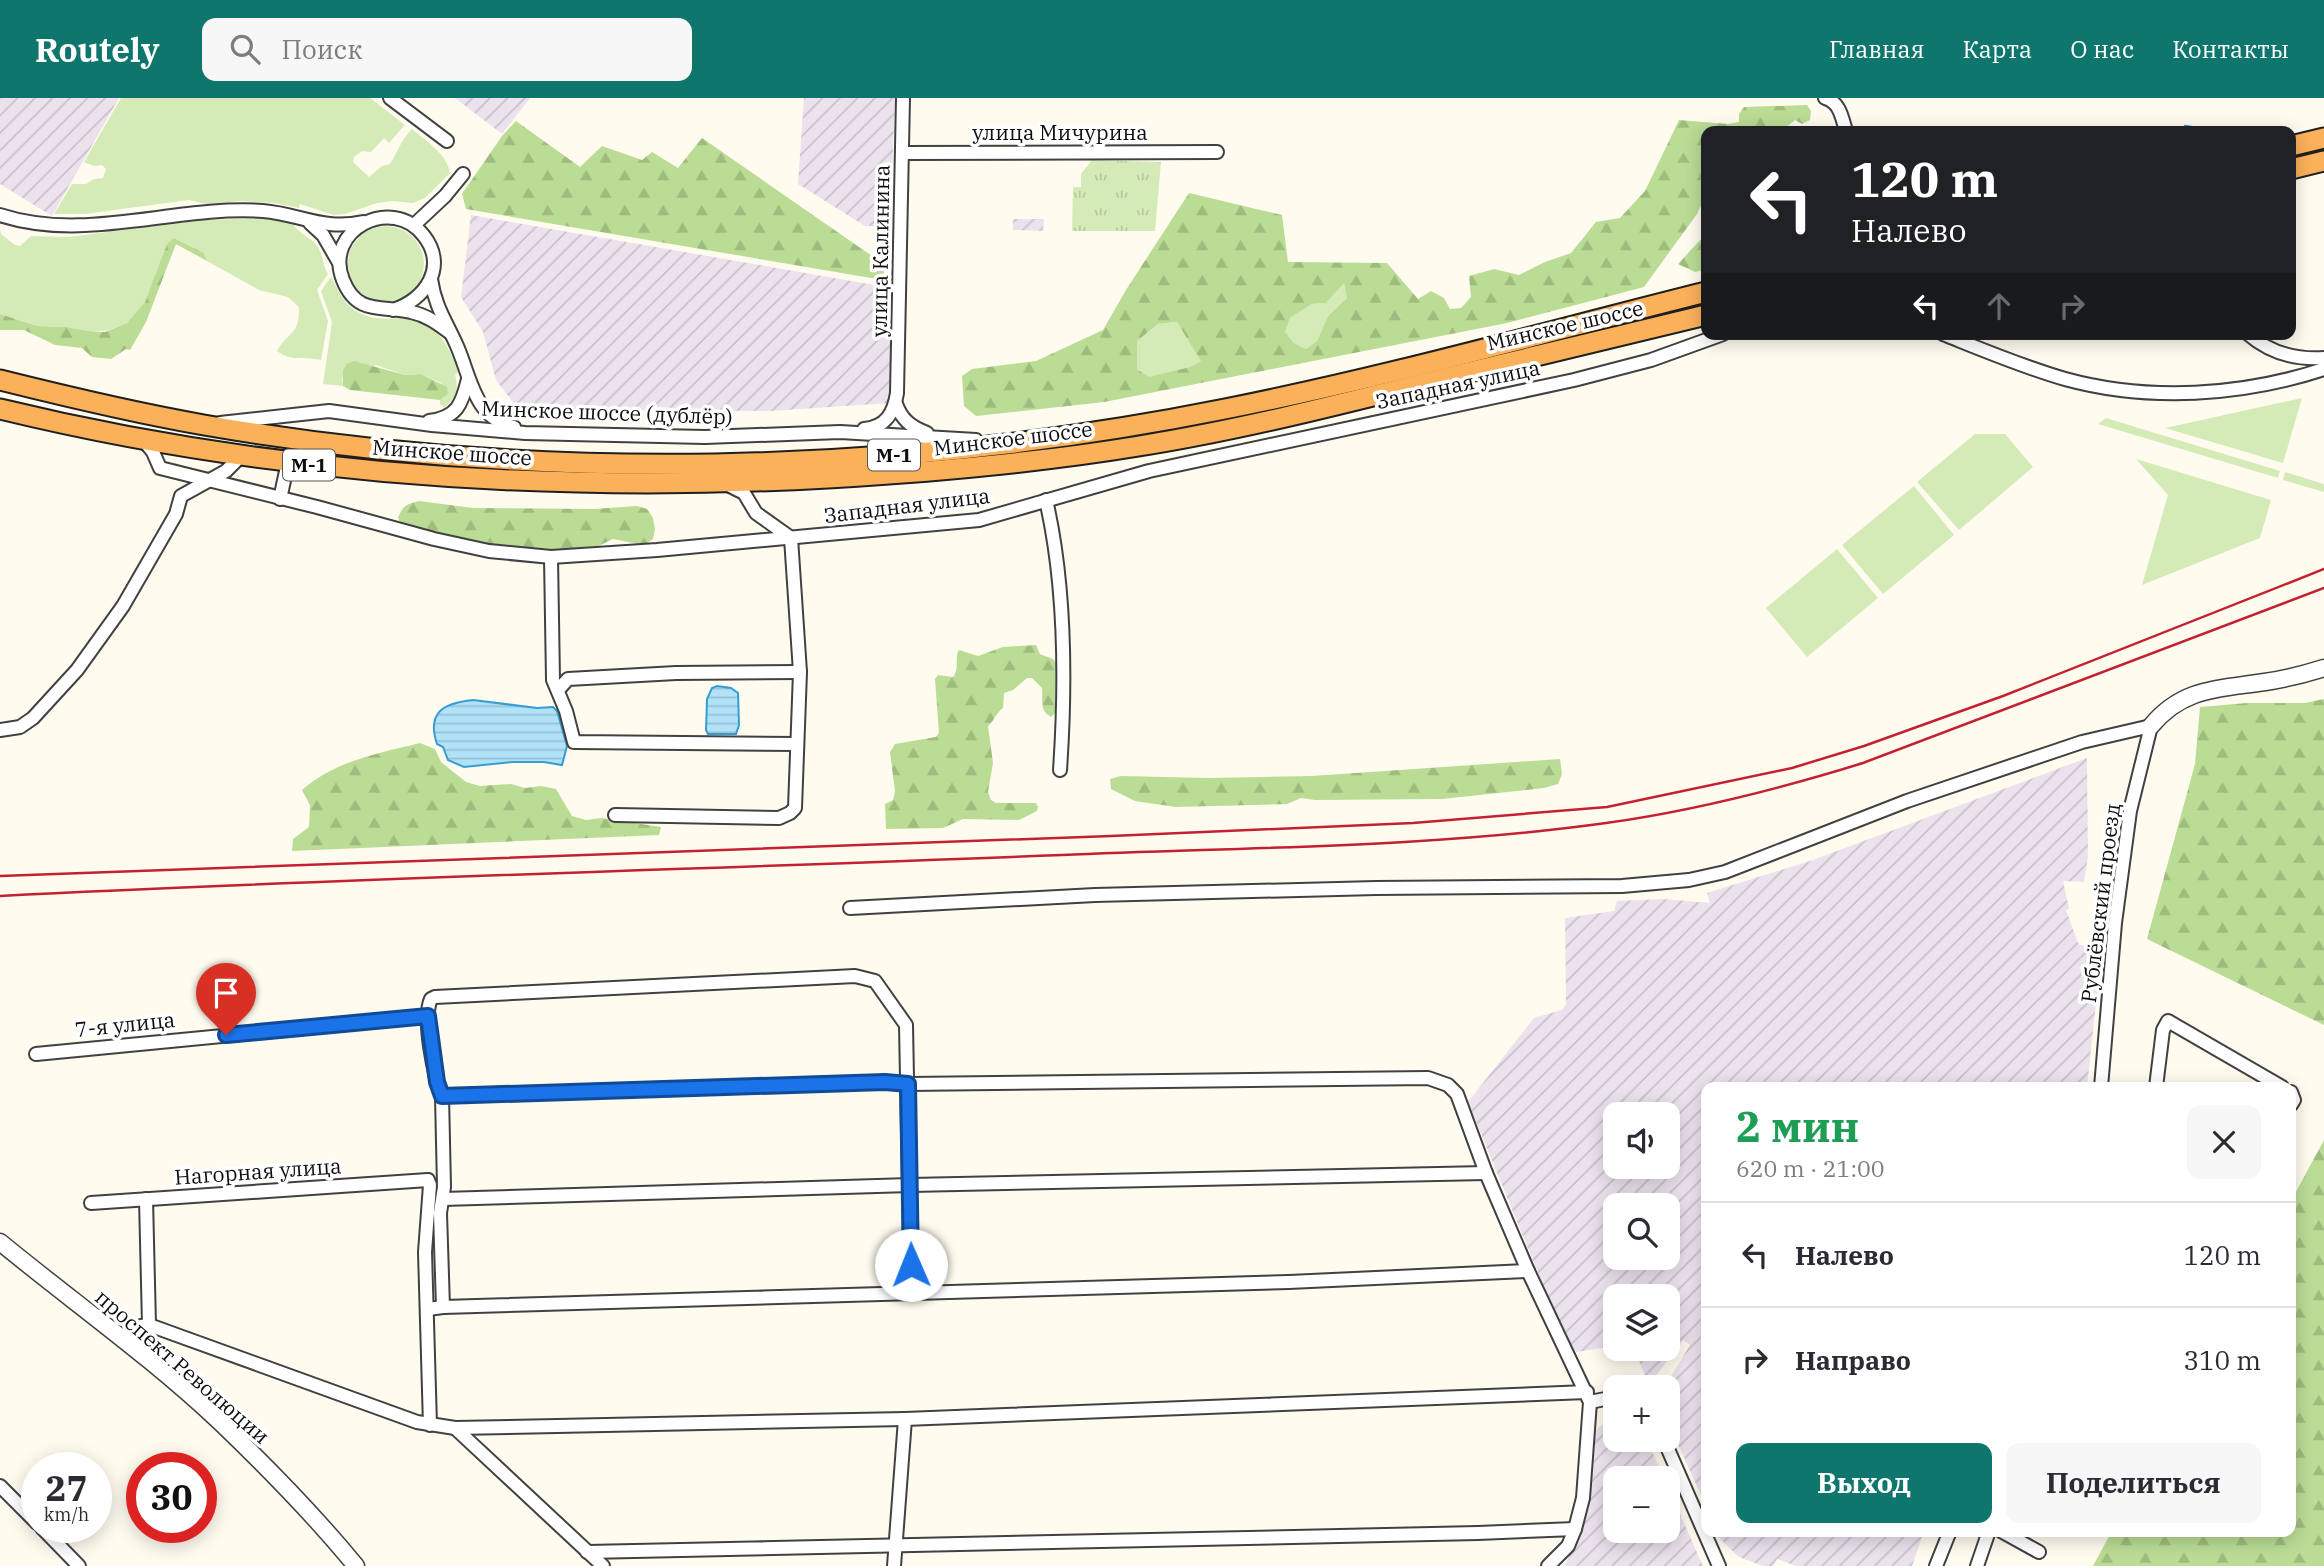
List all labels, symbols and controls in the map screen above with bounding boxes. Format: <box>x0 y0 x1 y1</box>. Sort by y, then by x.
search box <box>202 18 692 81</box>
text: Routely <box>35 28 160 71</box>
icon: search <box>226 30 264 68</box>
text: Поиск <box>282 32 362 66</box>
text: Главная <box>1829 33 1925 65</box>
text: Карта <box>1963 33 2032 65</box>
text: О нас <box>2070 33 2134 65</box>
text: Контакты <box>2172 33 2289 65</box>
street label: улица Мичурина <box>972 118 1148 146</box>
text: 120 m <box>1851 147 1998 210</box>
icon: left <box>1736 154 1827 245</box>
street label: улица Калинина <box>864 165 896 337</box>
text: Налево <box>1851 209 1967 251</box>
icon: left <box>1907 287 1945 325</box>
icon: ahead <box>1980 287 2018 325</box>
icon: right <box>2053 287 2091 325</box>
street label: Минское шоссе <box>1484 293 1646 357</box>
street label: Западная улица <box>1373 353 1542 415</box>
street label: Минское шоссе (дублёр) <box>481 394 733 430</box>
street label: Минское шоссе <box>932 414 1094 462</box>
street label: Минское шоссе <box>371 432 533 472</box>
road number: М-1 <box>868 440 920 470</box>
road number: М-1 <box>283 450 335 480</box>
street label: Западная улица <box>822 481 991 529</box>
street label: Рублёвский проезд <box>2074 801 2126 1004</box>
pin <box>196 963 256 1035</box>
icon: arrive <box>207 974 245 1012</box>
street label: 7-я улица <box>74 1005 176 1043</box>
text: 2 мин <box>1736 1099 1859 1154</box>
map controls <box>1603 1102 1680 1543</box>
button: sound <box>1603 1102 1680 1179</box>
button: close <box>2187 1105 2261 1179</box>
street label: Нагорная улица <box>173 1151 342 1191</box>
text: 620 m · 21:00 <box>1736 1153 1885 1183</box>
button: search <box>1603 1193 1680 1270</box>
position arrow <box>874 1228 948 1302</box>
icon: left <box>1736 1236 1774 1274</box>
text: Налево <box>1795 1238 1894 1272</box>
text: 120 m <box>2183 1238 2261 1272</box>
street label: проспект Революции <box>90 1283 276 1450</box>
button: layers <box>1603 1284 1680 1361</box>
icon: right <box>1736 1341 1774 1379</box>
text: Направо <box>1795 1343 1911 1377</box>
text: 310 m <box>2183 1343 2261 1377</box>
button: + <box>1603 1375 1680 1452</box>
button: Выход <box>1736 1443 1992 1523</box>
button: Поделиться <box>2006 1443 2261 1523</box>
speed limit sign: 30 <box>126 1452 217 1543</box>
text: 27 <box>45 1465 88 1511</box>
button: − <box>1603 1466 1680 1543</box>
text: km/h <box>44 1503 89 1526</box>

